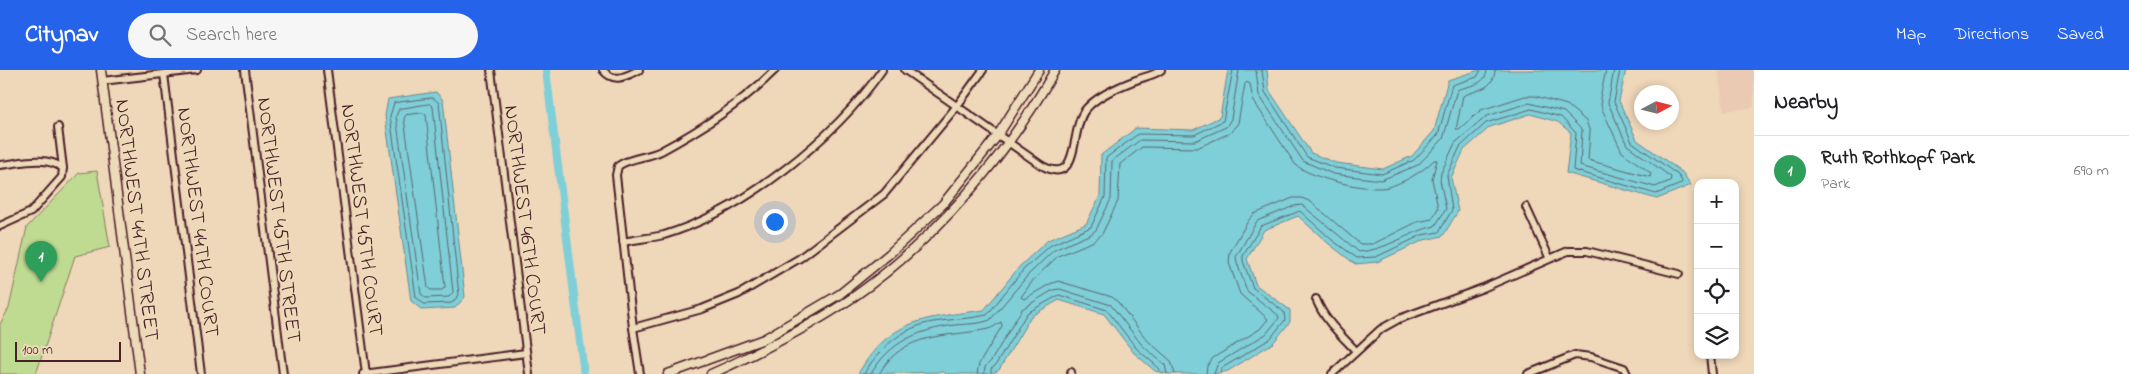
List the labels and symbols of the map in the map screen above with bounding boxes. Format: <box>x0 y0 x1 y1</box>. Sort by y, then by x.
north arrow <box>1634 85 1679 130</box>
street label: NORTHWEST 45TH STREET <box>248 96 308 345</box>
street label: NORTHWEST 44TH STREET <box>106 97 166 343</box>
street label: NORTHWEST 45TH COURT <box>332 102 390 338</box>
street label: NORTHWEST 46TH COURT <box>495 104 553 337</box>
street label: NORTHWEST 44TH COURT <box>168 106 226 339</box>
your location <box>762 209 788 235</box>
pin: 1 <box>25 241 57 282</box>
scale bar <box>15 339 121 362</box>

